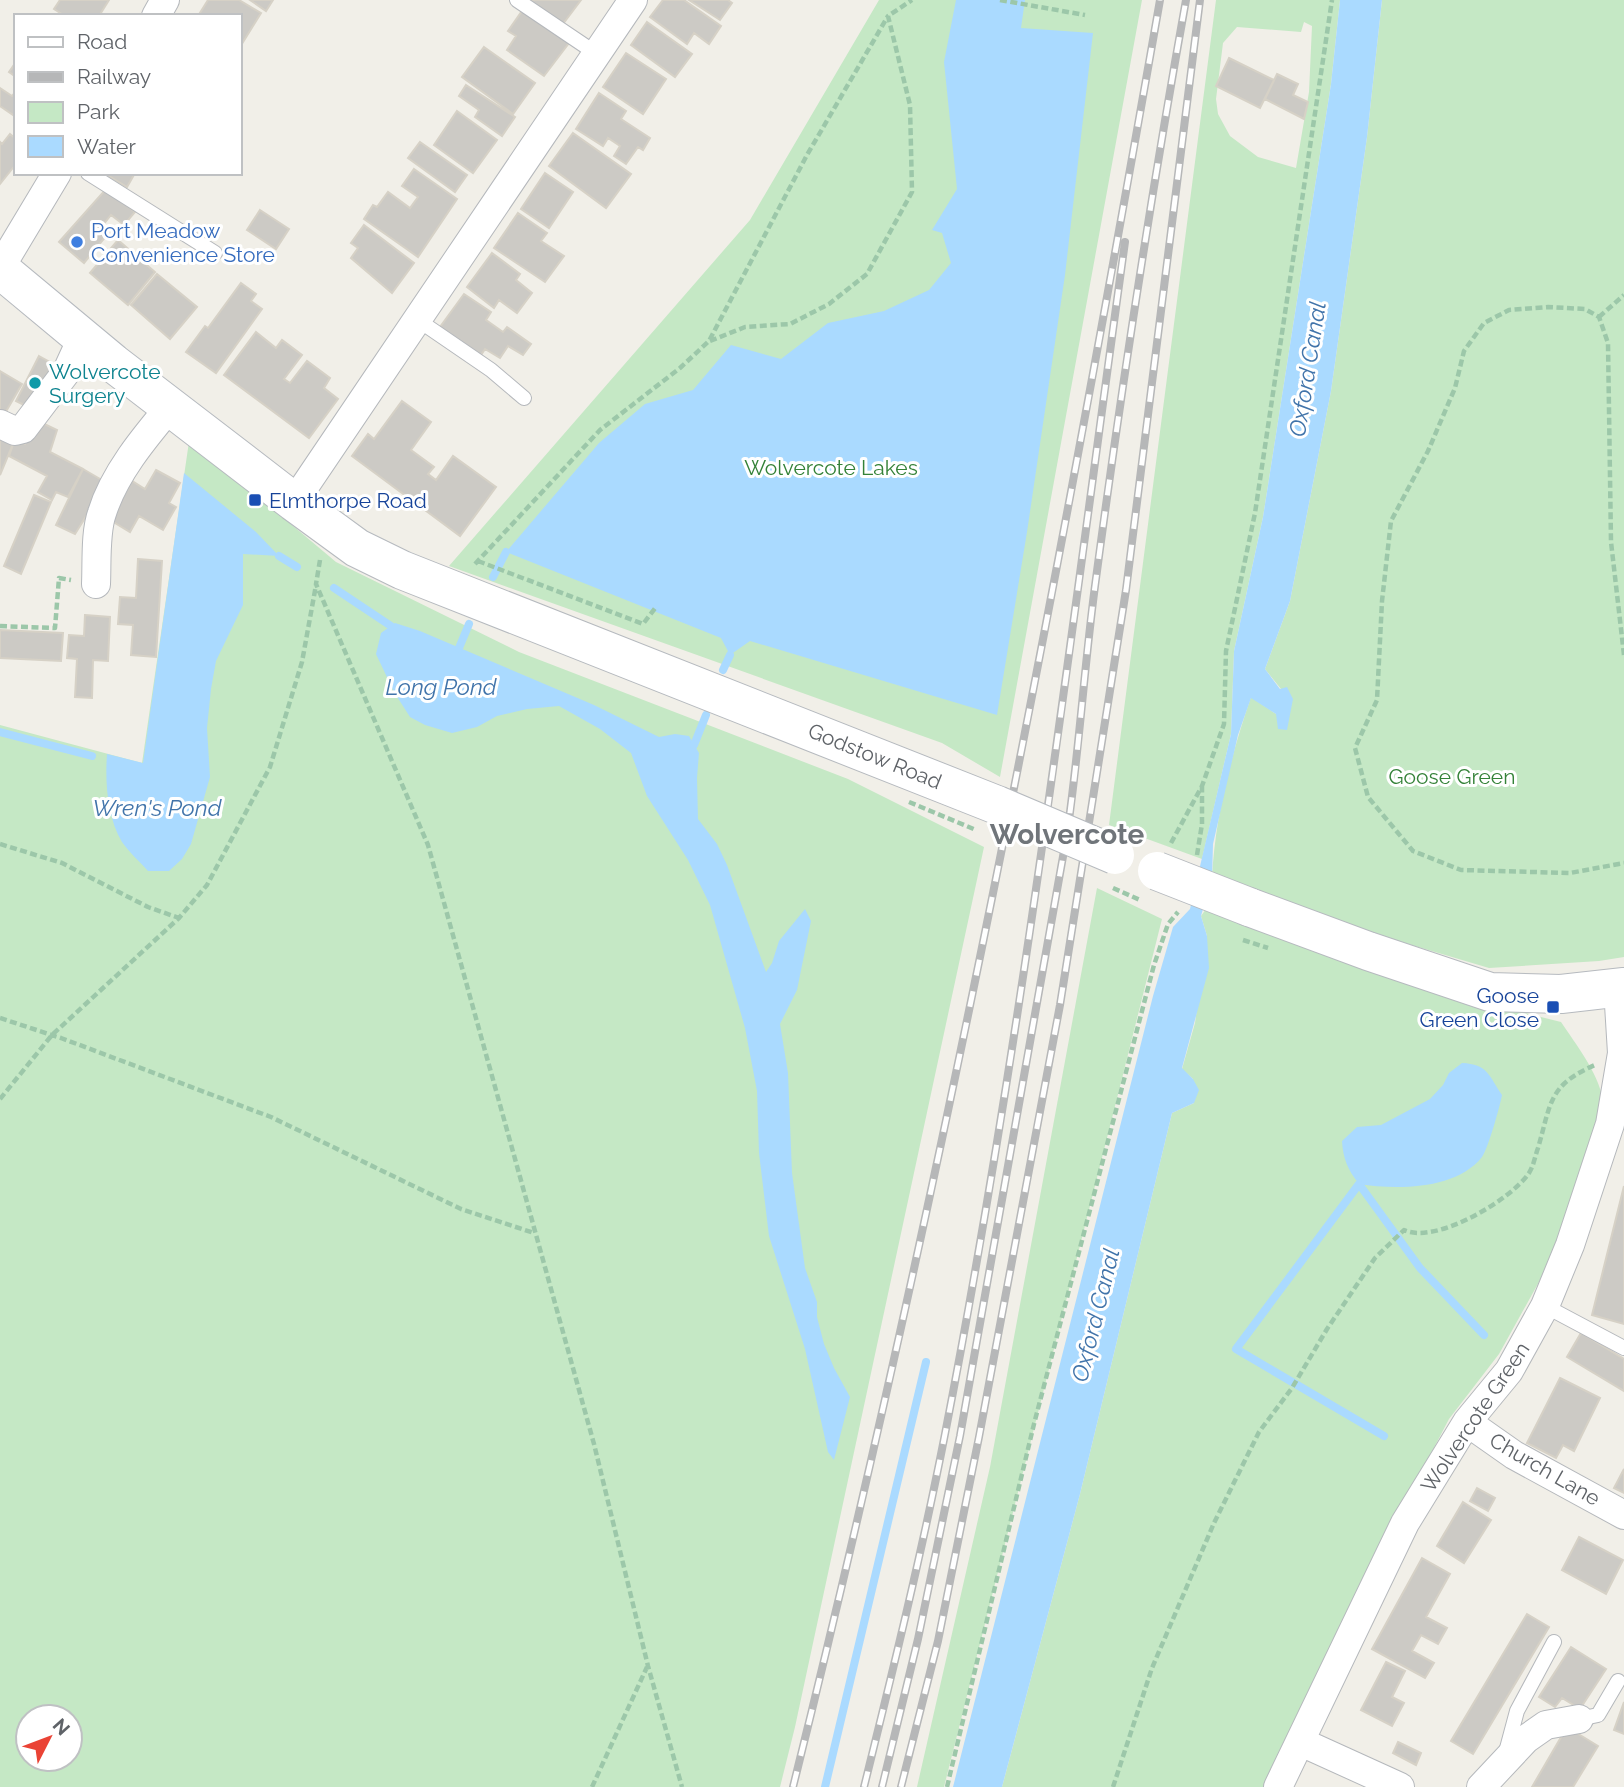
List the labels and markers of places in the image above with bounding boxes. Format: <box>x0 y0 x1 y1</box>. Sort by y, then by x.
place label: Port Meadow Convenience Store <box>91 218 275 267</box>
marker: Port Meadow Convenience Store <box>69 234 85 250</box>
place label: Wolvercote Surgery <box>49 359 161 408</box>
marker: Wolvercote Surgery <box>27 375 43 391</box>
place label: Elmthorpe Road <box>269 488 427 513</box>
marker: Elmthorpe Road <box>247 492 263 508</box>
place label: Goose Green Close <box>1420 983 1539 1032</box>
marker: Goose Green Close <box>1545 999 1561 1015</box>

